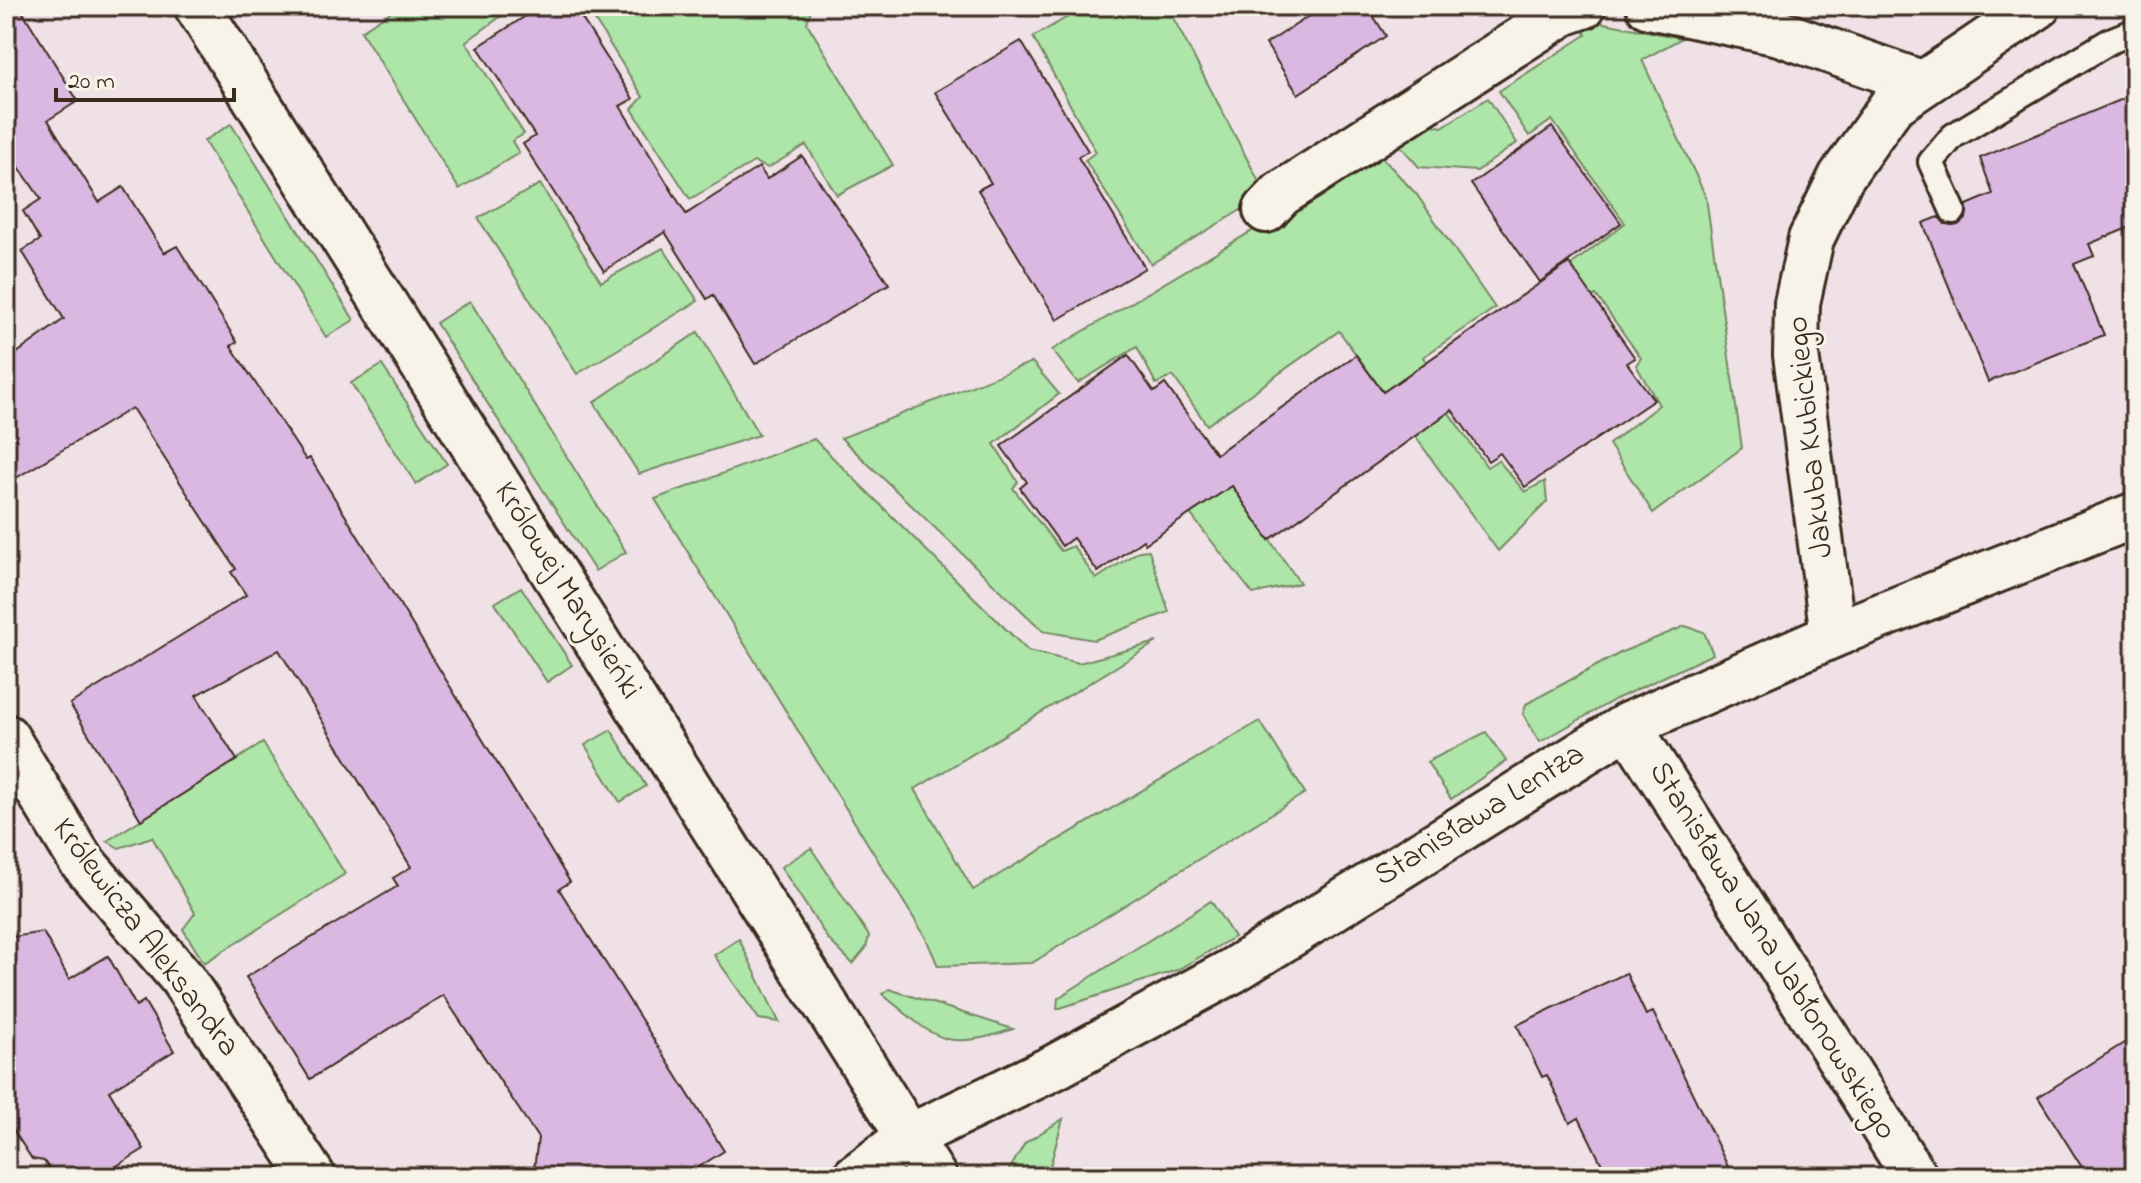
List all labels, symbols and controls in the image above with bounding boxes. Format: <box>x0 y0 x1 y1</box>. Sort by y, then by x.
scale bar <box>56 52 234 102</box>
text: 20 m <box>68 65 115 100</box>
street label: Jakuba Kubickiego <box>1775 314 1847 560</box>
street label: Królowej Marysieńki <box>481 473 653 709</box>
street label: Stanisława Lentza <box>1366 732 1594 900</box>
street label: Stanisława Jana Jabłonowskiego <box>1636 752 1908 1150</box>
street label: Królewicza Aleksandra <box>39 809 251 1067</box>

